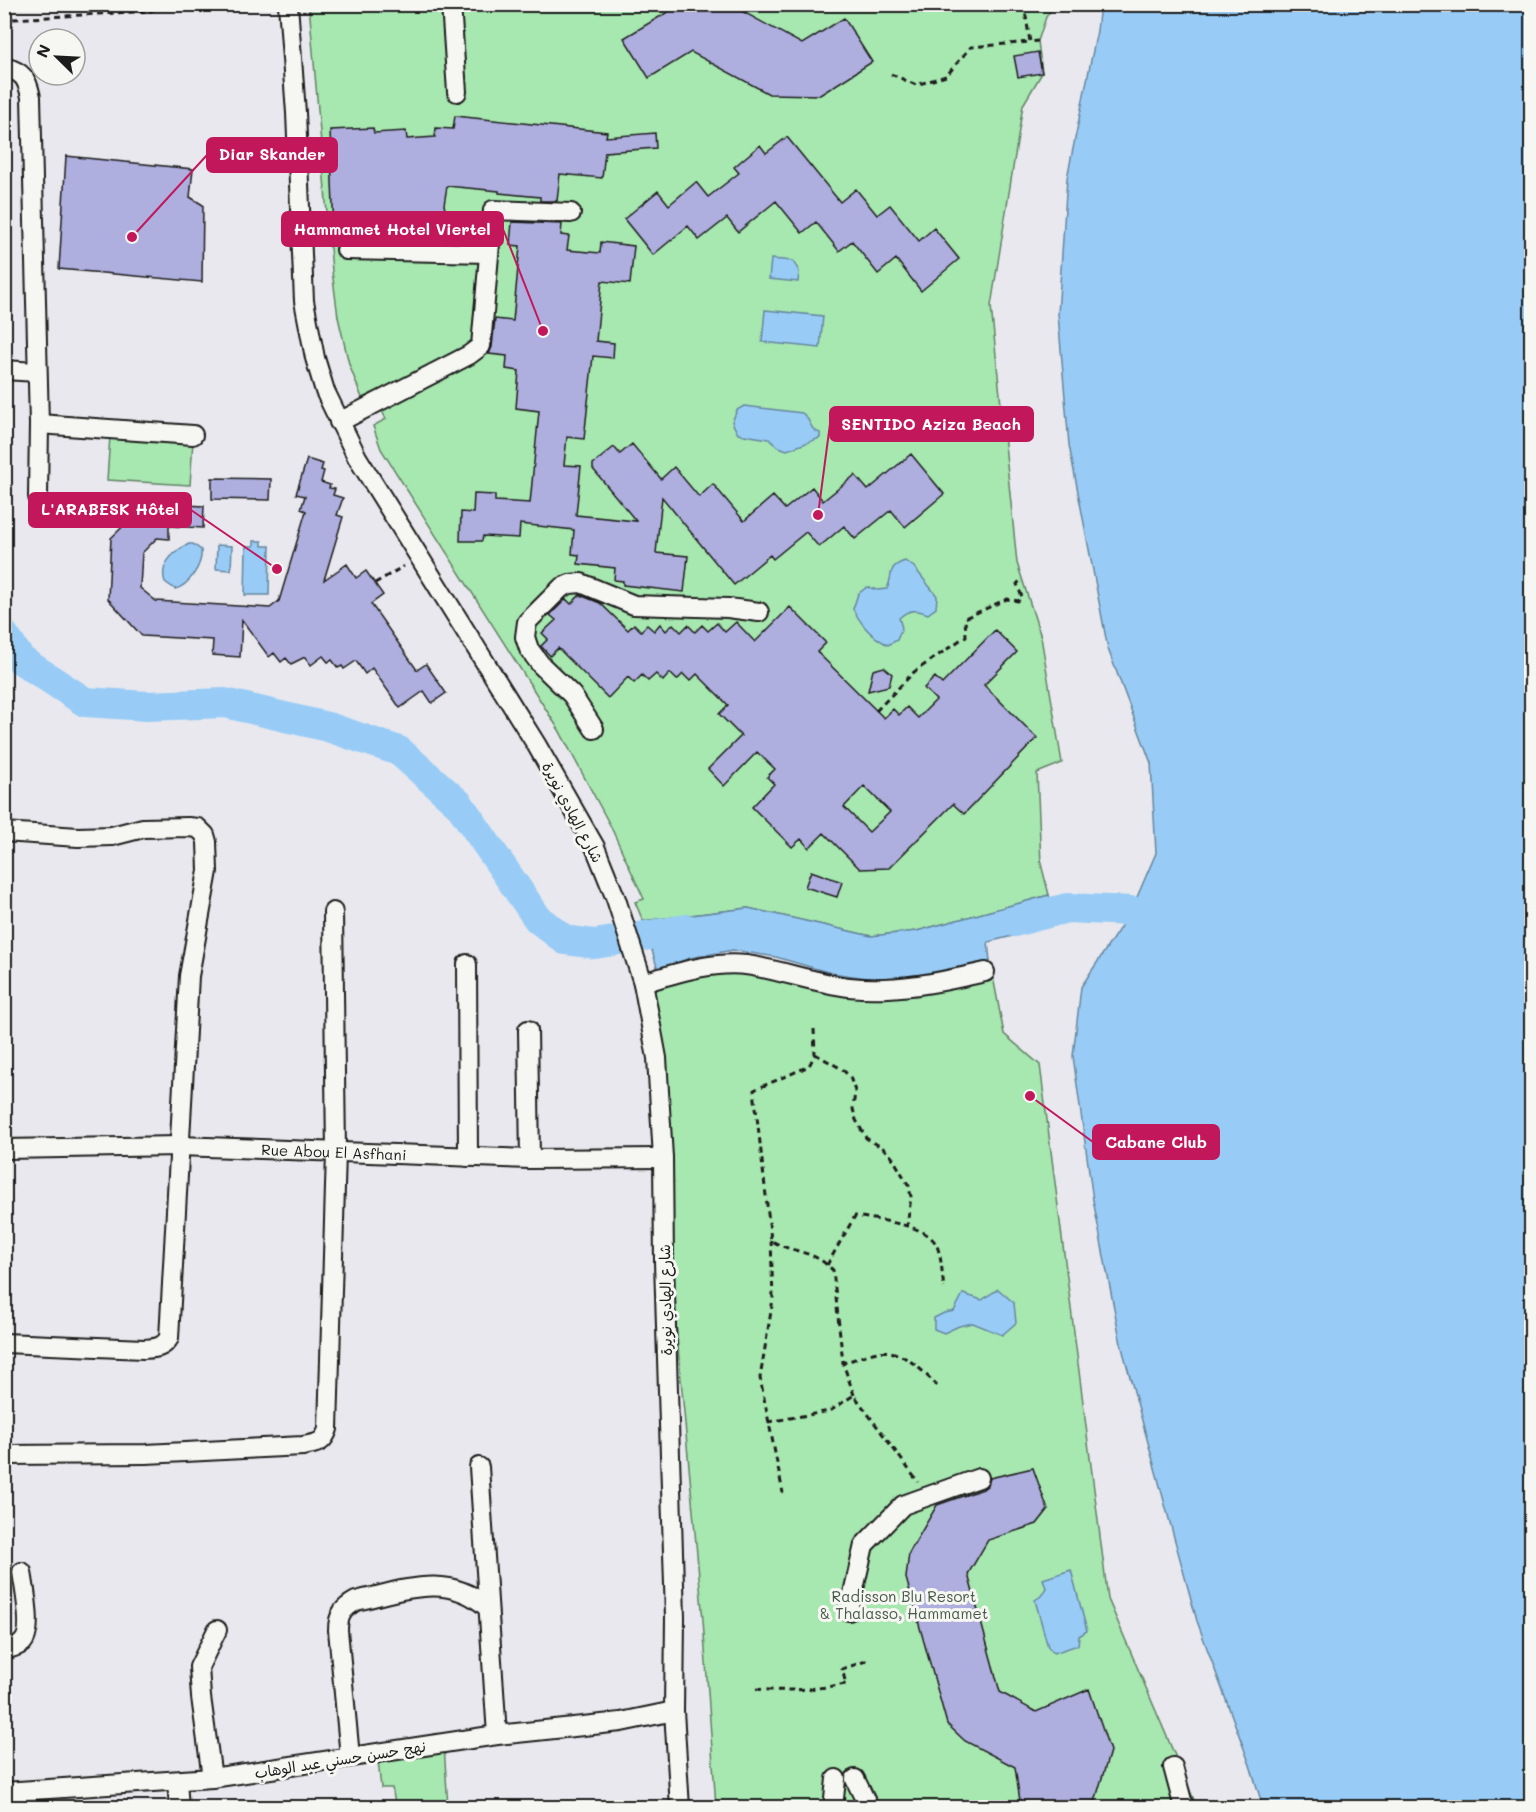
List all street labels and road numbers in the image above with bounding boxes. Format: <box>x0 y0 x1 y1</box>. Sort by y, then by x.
street label: شارع الهادي نويرة <box>536 758 608 867</box>
street label: Rue Abou El Asfhani <box>261 1139 407 1164</box>
street label: شارع الهادي نويرة <box>654 1244 678 1356</box>
street label: نهج حسن حسني عبد الوهاب <box>253 1736 428 1786</box>

